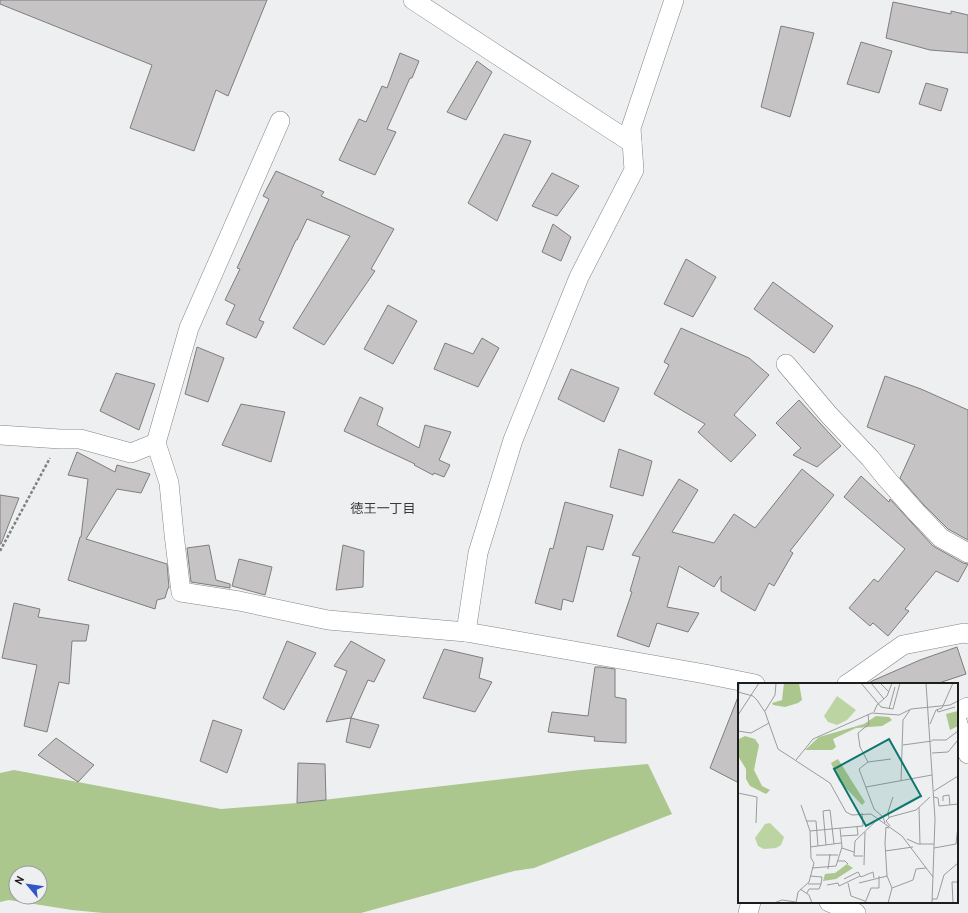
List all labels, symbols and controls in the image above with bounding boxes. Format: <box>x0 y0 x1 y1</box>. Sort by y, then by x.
district label: 徳王一丁目 <box>350 500 416 517</box>
inset map <box>738 683 958 903</box>
north arrow <box>8 865 48 905</box>
text: N <box>11 874 27 887</box>

